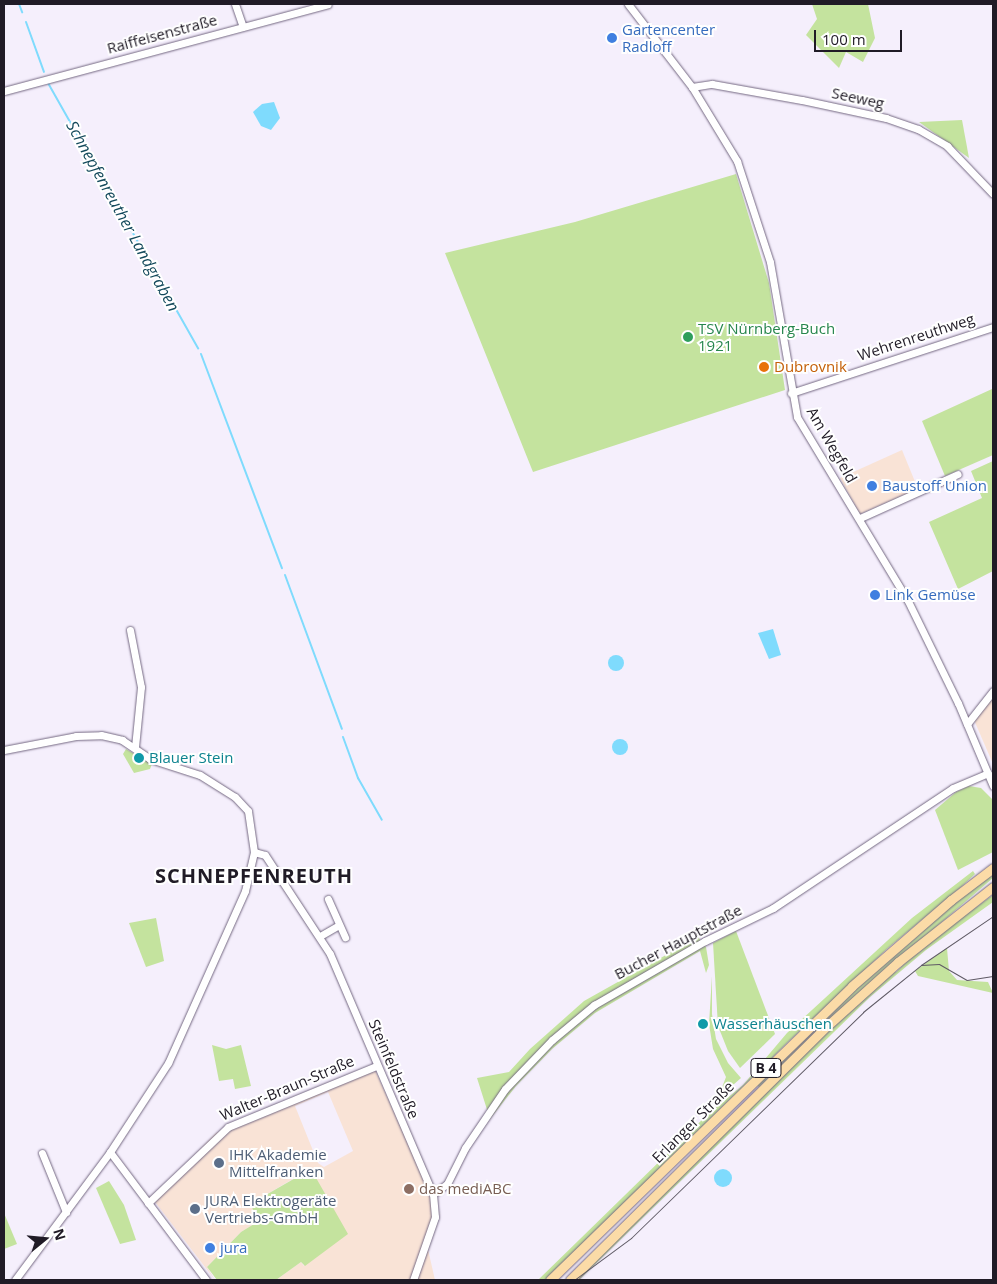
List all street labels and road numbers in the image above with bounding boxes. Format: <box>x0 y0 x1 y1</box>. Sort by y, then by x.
street label: Raiffeisenstraße <box>105 11 219 57</box>
street label: Seeweg <box>830 84 886 112</box>
street label: Wehrenreuthweg <box>855 310 977 364</box>
street label: Am Wegfeld <box>803 404 861 486</box>
street label: Bucher Hauptstraße <box>611 901 745 983</box>
street label: Steinfeldstraße <box>365 1017 423 1121</box>
street label: Walter-Braun-Straße <box>217 1052 357 1124</box>
road number: B 4 <box>750 1056 782 1080</box>
street label: Erlanger Straße <box>648 1077 738 1167</box>

